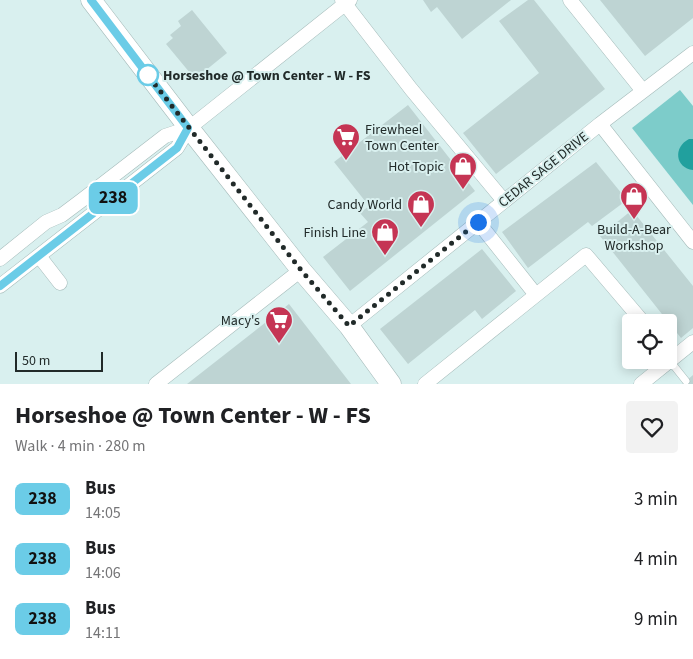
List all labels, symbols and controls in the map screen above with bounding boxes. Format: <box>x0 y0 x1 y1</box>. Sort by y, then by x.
marker: Horseshoe @ Town Center - W - FS <box>137 64 159 86</box>
place label: Horseshoe @ Town Center - W - FS <box>163 66 371 86</box>
place label: Firewheel Town Center <box>365 120 439 156</box>
supermarket icon: Firewheel Town Center <box>331 122 361 161</box>
street label: CEDAR SAGE DRIVE <box>494 127 593 212</box>
shop icon: Hot Topic <box>448 151 478 190</box>
place label: Hot Topic <box>388 157 445 177</box>
shop icon: Build-A-Bear Workshop <box>619 181 649 220</box>
line badge: 238 <box>84 182 142 214</box>
text: 238 <box>99 185 127 210</box>
shop icon: Candy World <box>406 189 436 228</box>
place label: Candy World <box>327 195 402 215</box>
your location <box>466 210 491 235</box>
shop icon: Finish Line <box>370 217 400 256</box>
place label: Build-A-Bear Workshop <box>597 220 671 256</box>
place label: Finish Line <box>303 223 366 243</box>
supermarket icon: Macy's <box>264 305 294 344</box>
place label: Macy's <box>221 311 260 331</box>
map controls <box>622 314 677 369</box>
button: locate <box>622 314 677 369</box>
scale bar <box>15 349 102 372</box>
text: 50 m <box>22 351 50 371</box>
text: Horseshoe @ Town Center - W - FS <box>15 398 371 433</box>
button: heart <box>626 401 678 453</box>
text: Walk · 4 min · 280 m <box>15 435 146 457</box>
text: Bus <box>85 475 116 502</box>
text: 238 <box>28 486 57 511</box>
text: 3 min <box>634 486 678 513</box>
text: 14:05 <box>85 502 121 524</box>
text: Bus <box>85 535 116 562</box>
text: 238 <box>28 546 57 571</box>
text: 4 min <box>634 546 678 573</box>
text: 14:06 <box>85 562 121 584</box>
text: Bus <box>85 595 116 622</box>
text: 238 <box>28 606 57 631</box>
text: 9 min <box>634 606 678 633</box>
text: 14:11 <box>85 622 121 644</box>

